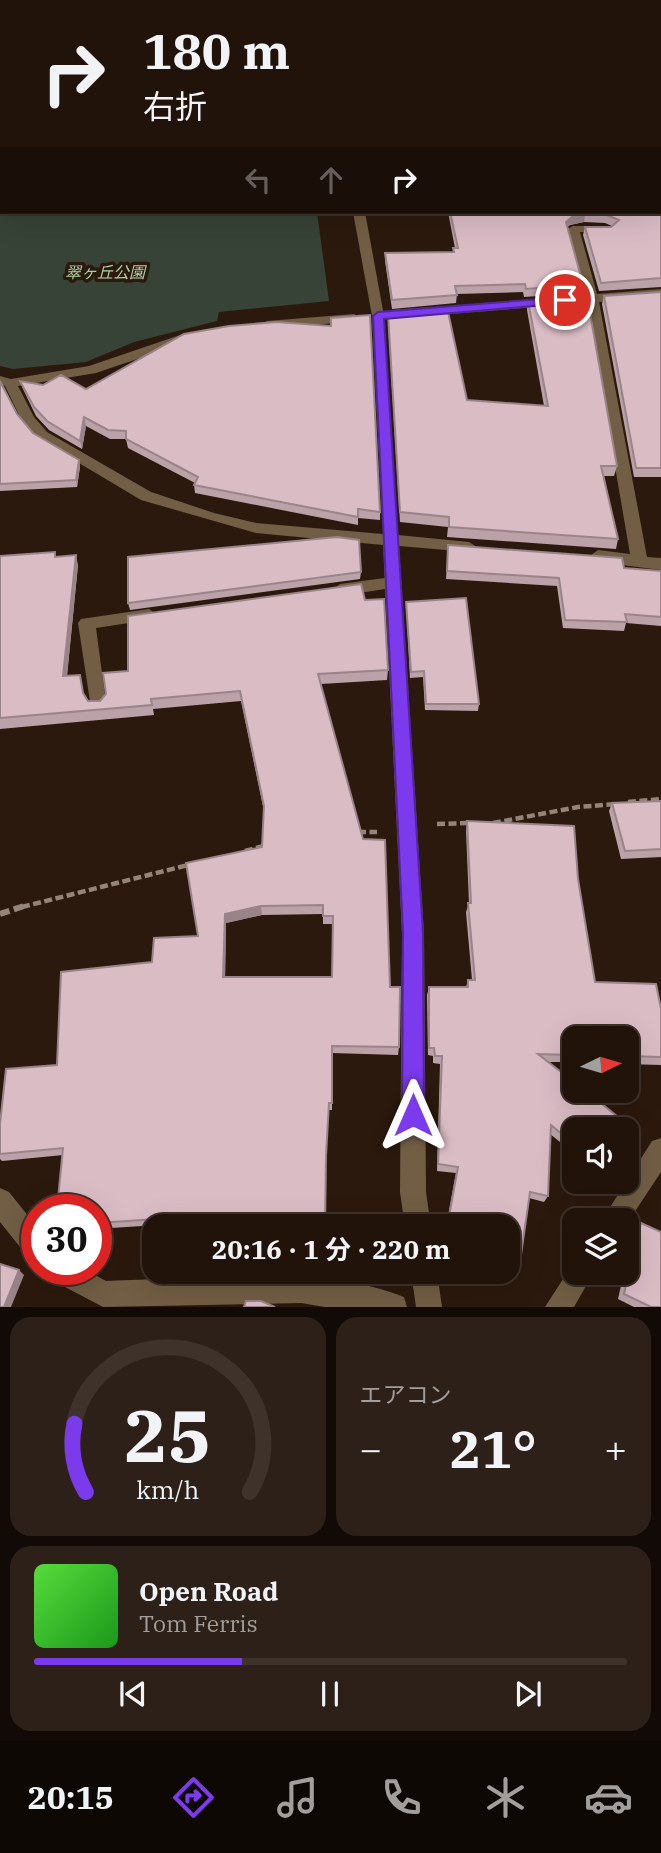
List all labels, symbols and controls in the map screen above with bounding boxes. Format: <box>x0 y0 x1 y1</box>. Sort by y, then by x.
text: 180 m <box>143 19 290 82</box>
icon: right <box>28 28 119 119</box>
text: 右折 <box>143 85 207 127</box>
icon: left <box>239 161 277 199</box>
icon: ahead <box>312 161 350 199</box>
icon: right <box>385 161 423 199</box>
park label: 翠ヶ丘公園 <box>65 262 147 282</box>
pin <box>535 270 595 330</box>
icon: arrive <box>546 281 584 319</box>
north arrow <box>562 1026 639 1102</box>
map controls <box>562 1026 639 1285</box>
position arrow <box>376 1078 450 1152</box>
button: sound <box>562 1117 639 1194</box>
speed limit sign: 30 <box>21 1194 112 1285</box>
button: layers <box>562 1208 639 1285</box>
text: 20:16 · 1 分 · 220 m <box>212 1232 450 1266</box>
text: エアコン <box>360 1379 452 1409</box>
text: 25 <box>124 1388 211 1483</box>
text: 21° <box>450 1415 537 1482</box>
text: − <box>360 1424 382 1473</box>
text: + <box>604 1424 627 1473</box>
text: km/h <box>136 1473 199 1506</box>
text: Open Road <box>139 1574 278 1608</box>
text: Tom Ferris <box>139 1608 258 1638</box>
icon: previous <box>114 1675 152 1713</box>
icon: pause <box>311 1675 349 1713</box>
icon: next <box>509 1675 547 1713</box>
icon: directions <box>169 1773 218 1822</box>
icon: music <box>273 1773 322 1822</box>
icon: phone <box>377 1773 426 1822</box>
icon: climate <box>481 1773 530 1822</box>
icon: car <box>584 1773 633 1822</box>
text: 20:15 <box>27 1776 114 1818</box>

